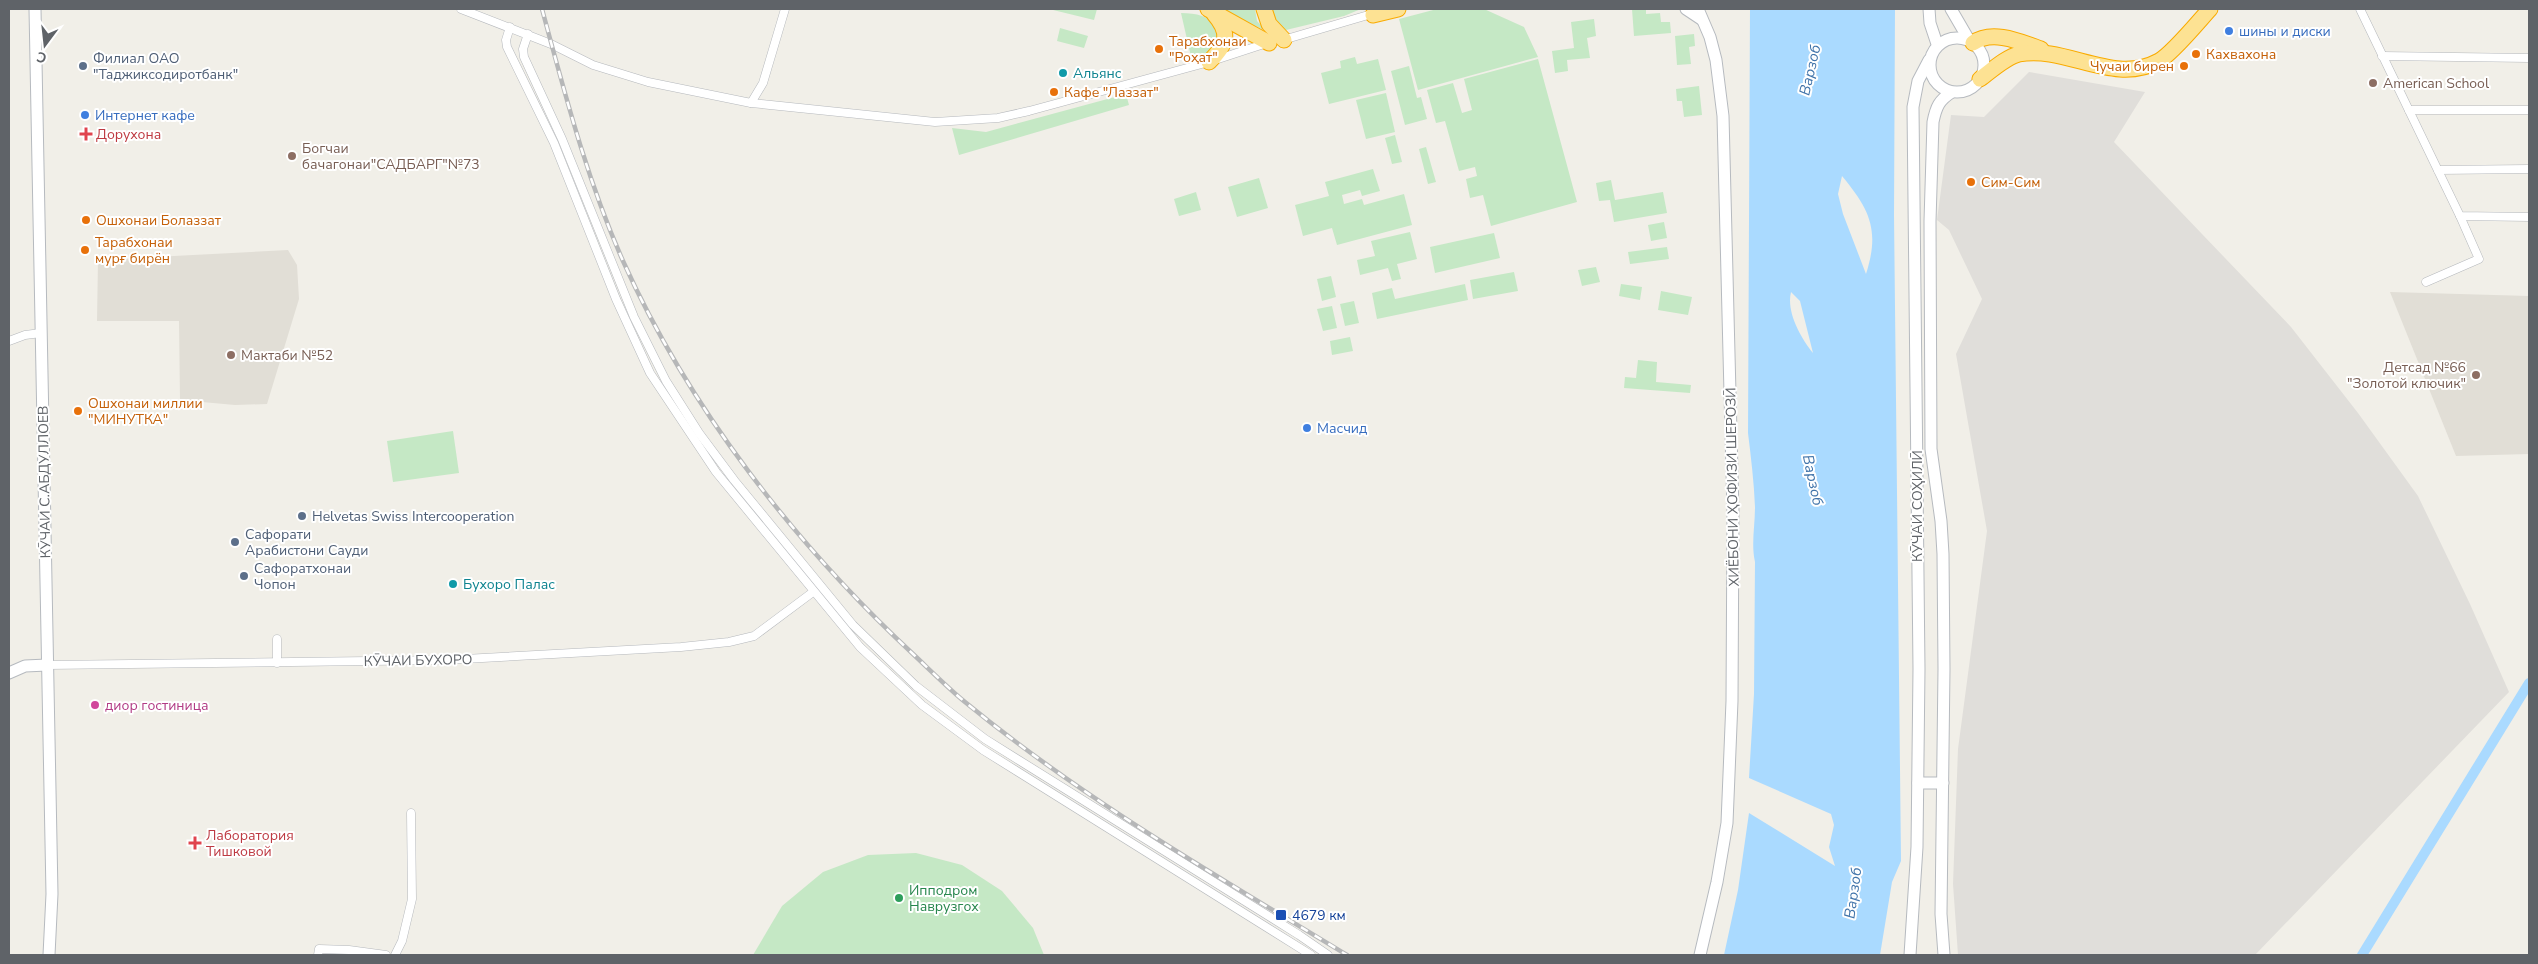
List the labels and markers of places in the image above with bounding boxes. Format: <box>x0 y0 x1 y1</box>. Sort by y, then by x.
place label: шины и диски <box>2239 22 2331 41</box>
marker: шины и диски <box>2223 25 2235 37</box>
place label: Тарабхонаи "Роҳат" <box>1169 32 1247 67</box>
marker: Тарабхонаи "Роҳат" <box>1153 43 1165 55</box>
place label: Кахвахона <box>2206 45 2276 64</box>
marker: Кахвахона <box>2190 48 2202 60</box>
place label: Филиал ОАО "Таджиксодиротбанк" <box>93 49 238 84</box>
place label: Чучаи бирен <box>2090 57 2174 76</box>
marker: Филиал ОАО "Таджиксодиротбанк" <box>77 60 89 72</box>
marker: Чучаи бирен <box>2178 60 2190 72</box>
place label: Альянс <box>1073 64 1122 83</box>
marker: Альянс <box>1057 67 1069 79</box>
place label: American School <box>2383 74 2490 93</box>
marker: American School <box>2367 77 2379 89</box>
place label: Кафе "Лаззат" <box>1064 83 1159 102</box>
marker: Кафе "Лаззат" <box>1048 86 1060 98</box>
place label: Интернет кафе <box>95 106 195 125</box>
marker: Интернет кафе <box>79 109 91 121</box>
place label: Дорухона <box>96 125 161 144</box>
marker: Дорухона <box>80 128 92 140</box>
place label: Богчаи бачагонаи"САДБАРГ"№73 <box>302 139 480 174</box>
marker: Богчаи бачагонаи"САДБАРГ"№73 <box>286 150 298 162</box>
place label: Сим-Сим <box>1981 173 2041 192</box>
marker: Сим-Сим <box>1965 176 1977 188</box>
place label: Ошхонаи Болаззат <box>96 211 222 230</box>
marker: Ошхонаи Болаззат <box>80 214 92 226</box>
place label: Тарабхонаи мурғ бирён <box>95 233 173 268</box>
marker: Тарабхонаи мурғ бирён <box>79 244 91 256</box>
place label: Мактаби №52 <box>241 346 333 365</box>
marker: Мактаби №52 <box>225 349 237 361</box>
place label: Детсад №66 "Золотой ключик" <box>2347 358 2466 393</box>
marker: Детсад №66 "Золотой ключик" <box>2470 369 2482 381</box>
place label: Ошхонаи миллии "МИНУТКА" <box>88 394 203 429</box>
marker: Ошхонаи миллии "МИНУТКА" <box>72 405 84 417</box>
place label: Масчид <box>1317 419 1367 438</box>
marker: Масчид <box>1301 422 1313 434</box>
place label: Helvetas Swiss Intercooperation <box>312 507 514 526</box>
marker: Helvetas Swiss Intercooperation <box>296 510 308 522</box>
place label: Сафорати Арабистони Сауди <box>245 525 368 560</box>
marker: Сафорати Арабистони Сауди <box>229 536 241 548</box>
place label: Сафоратхонаи Чопон <box>254 559 351 594</box>
marker: Сафоратхонаи Чопон <box>238 570 250 582</box>
place label: Бухоро Палас <box>463 575 555 594</box>
marker: Бухоро Палас <box>447 578 459 590</box>
place label: диор гостиница <box>105 696 209 715</box>
marker: диор гостиница <box>89 699 101 711</box>
place label: Лаборатория Тишковой <box>206 826 294 861</box>
marker: Лаборатория Тишковой <box>188 836 202 850</box>
place label: Ипподром Наврузгох <box>909 881 979 916</box>
marker: Ипподром Наврузгох <box>893 892 905 904</box>
place label: 4679 км <box>1292 906 1346 925</box>
marker: 4679 км <box>1274 908 1288 922</box>

